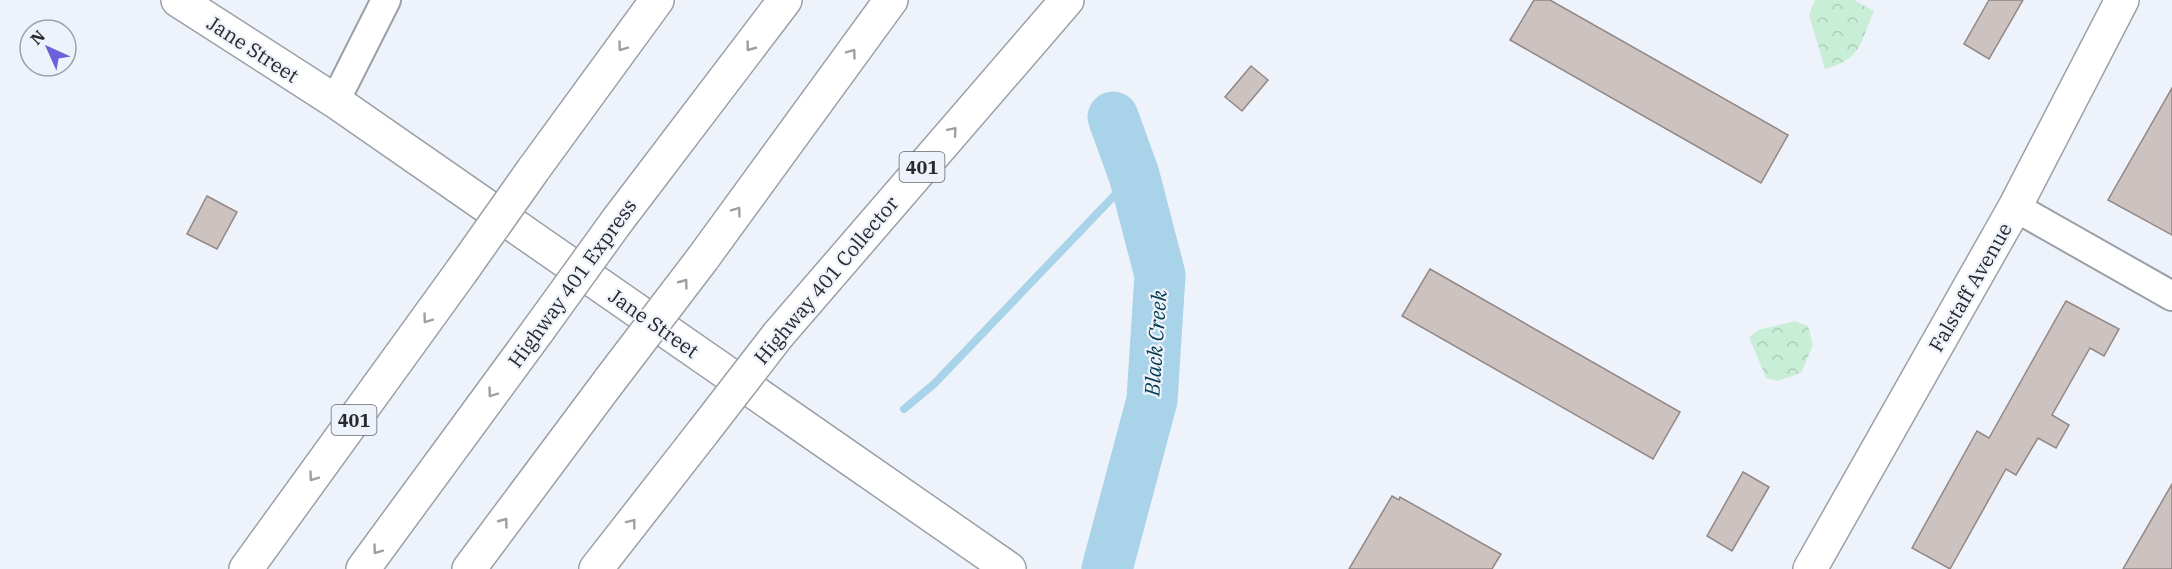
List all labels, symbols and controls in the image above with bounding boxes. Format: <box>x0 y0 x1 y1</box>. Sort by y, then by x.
street label: Jane Street <box>202 9 304 89</box>
north arrow <box>18 18 78 78</box>
text: N <box>26 26 49 49</box>
one-way arrow <box>746 40 757 51</box>
one-way arrow <box>619 41 630 52</box>
one-way arrow <box>845 49 856 60</box>
one-way arrow <box>946 127 957 138</box>
road number: 401 <box>900 152 944 182</box>
street label: Highway 401 Collector <box>748 190 904 370</box>
street label: Highway 401 Express <box>502 193 642 373</box>
one-way arrow <box>730 206 741 217</box>
street label: Falstaff Avenue <box>1922 218 2018 356</box>
one-way arrow <box>676 279 687 290</box>
street label: Jane Street <box>604 282 704 364</box>
water label: Black Creek <box>1137 288 1173 398</box>
one-way arrow <box>423 313 434 324</box>
one-way arrow <box>488 387 499 398</box>
road number: 401 <box>332 405 376 435</box>
one-way arrow <box>309 471 320 482</box>
one-way arrow <box>497 518 508 529</box>
one-way arrow <box>625 518 636 529</box>
one-way arrow <box>373 544 384 555</box>

